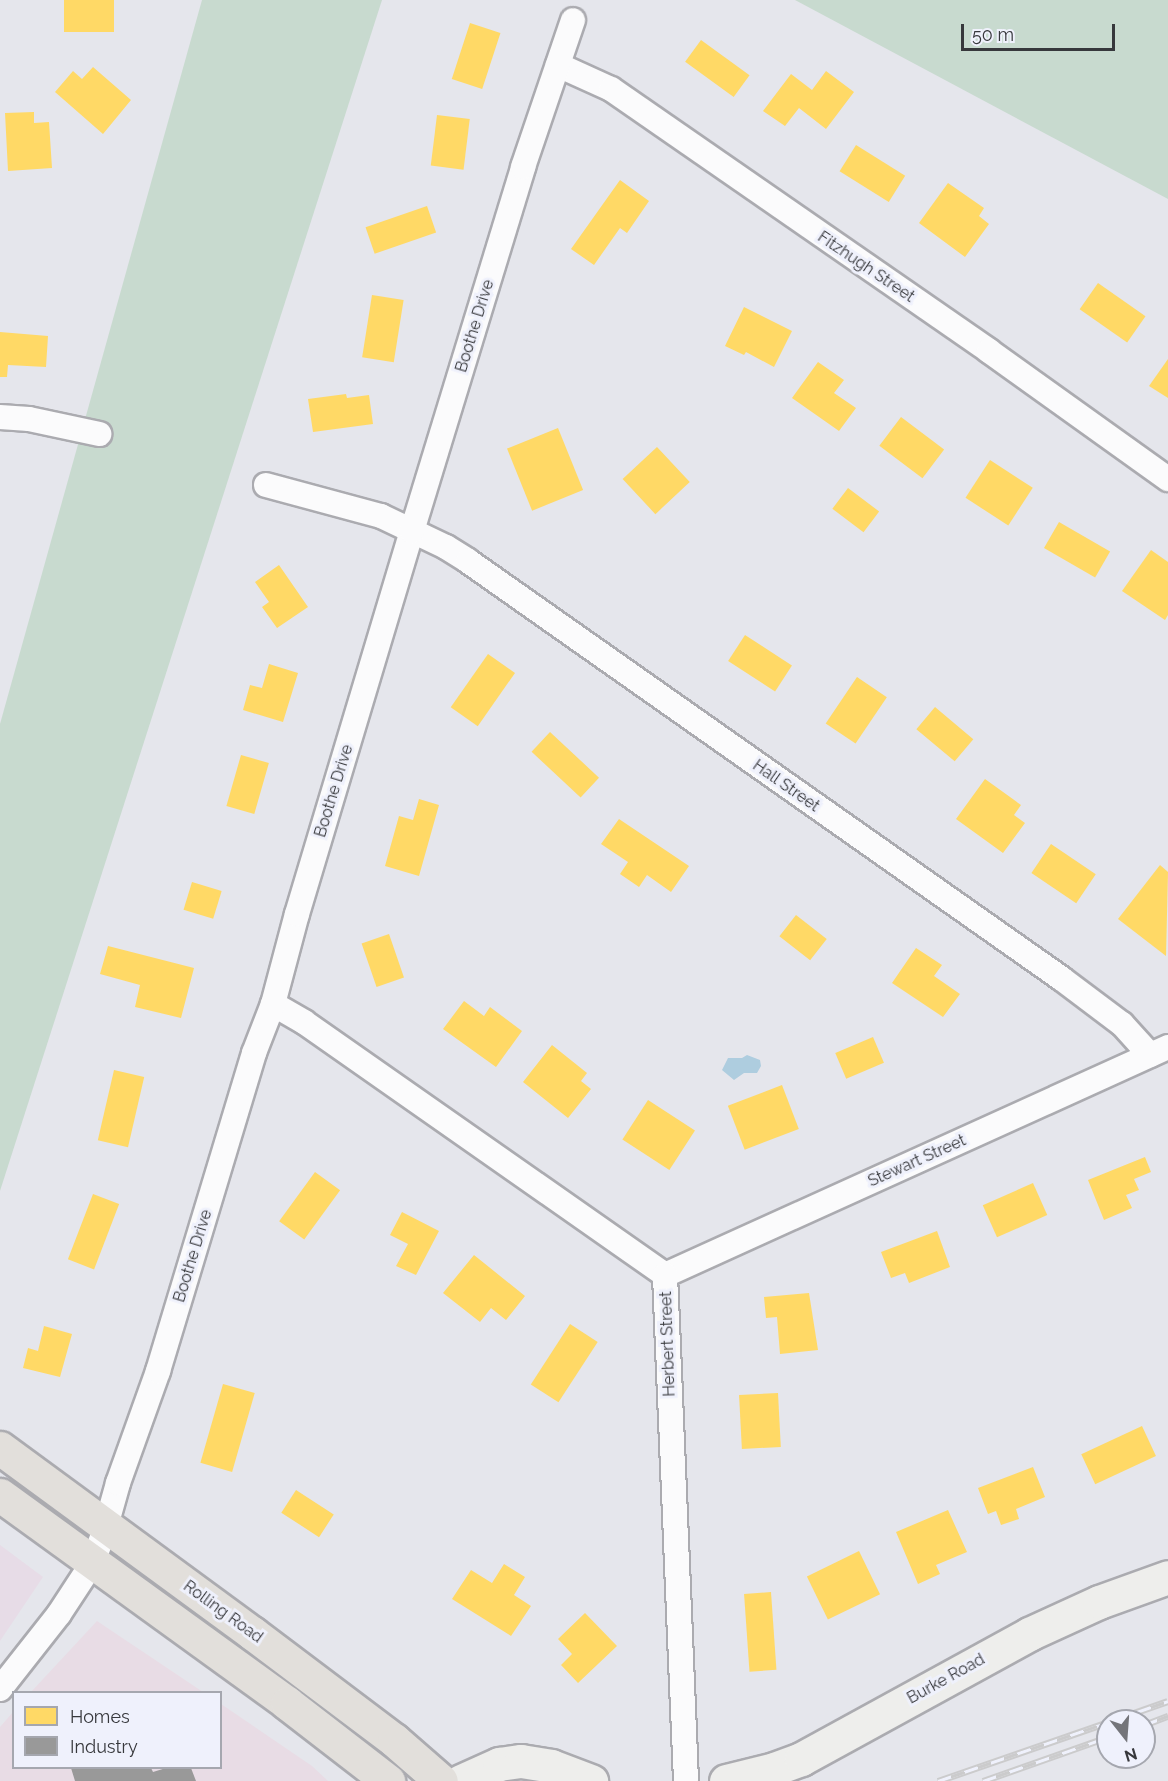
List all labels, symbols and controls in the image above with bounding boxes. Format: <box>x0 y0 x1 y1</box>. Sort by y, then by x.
scale bar <box>964 12 1118 50</box>
text: 50 m <box>972 24 1014 45</box>
street label: Fitzhugh Street <box>814 228 918 306</box>
street label: Boothe Drive <box>452 277 498 375</box>
street label: Boothe Drive <box>311 742 357 840</box>
street label: Hall Street <box>749 756 823 816</box>
street label: Stewart Street <box>865 1131 969 1191</box>
street label: Boothe Drive <box>170 1207 216 1305</box>
street label: Herbert Street <box>657 1291 679 1397</box>
street label: Rolling Road <box>180 1577 266 1647</box>
street label: Burke Road <box>904 1650 988 1708</box>
legend <box>12 1691 222 1769</box>
text: Homes <box>70 1706 130 1727</box>
north arrow <box>1096 1709 1156 1769</box>
text: Industry <box>70 1736 138 1757</box>
text: N <box>1122 1744 1139 1766</box>

